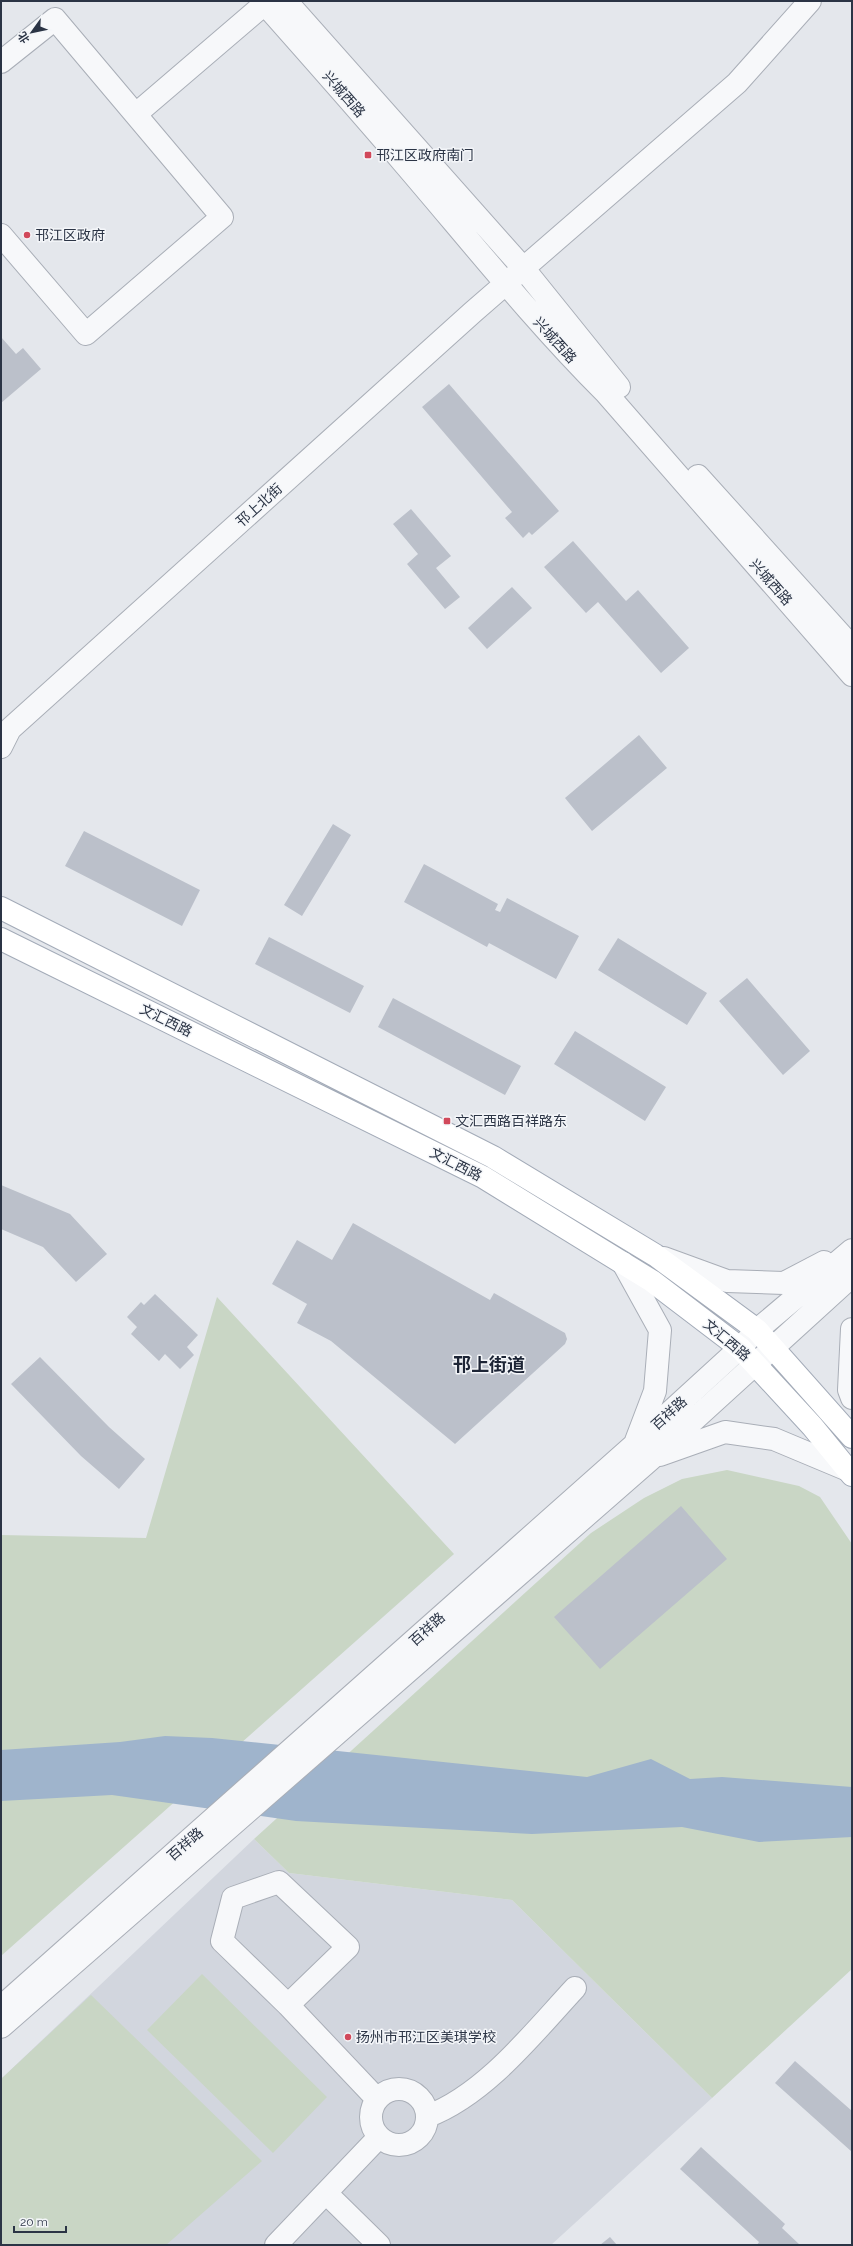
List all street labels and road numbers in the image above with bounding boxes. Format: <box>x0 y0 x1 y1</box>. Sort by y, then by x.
street label: 兴城西路 <box>320 68 368 120</box>
street label: 兴城西路 <box>530 314 580 366</box>
street label: 邗上北街 <box>233 480 285 530</box>
street label: 兴城西路 <box>747 556 795 608</box>
street label: 文汇西路 <box>137 1001 195 1039</box>
street label: 文汇西路 <box>427 1144 485 1184</box>
street label: 文汇西路 <box>700 1316 754 1364</box>
street label: 百祥路 <box>648 1393 690 1433</box>
street label: 百祥路 <box>406 1609 448 1649</box>
street label: 百祥路 <box>164 1824 206 1864</box>

